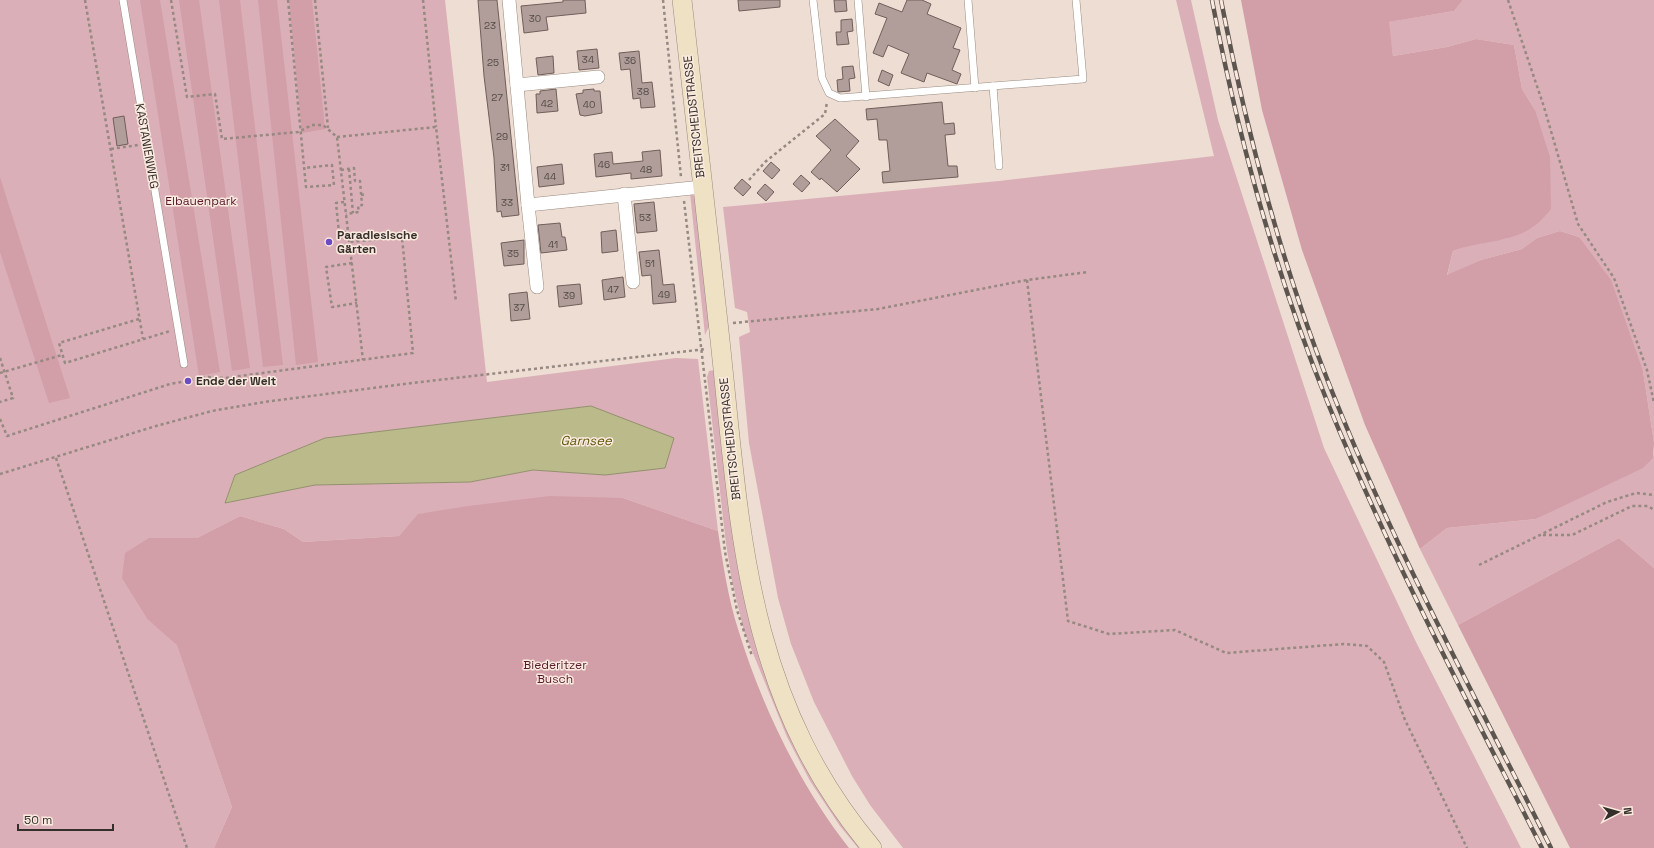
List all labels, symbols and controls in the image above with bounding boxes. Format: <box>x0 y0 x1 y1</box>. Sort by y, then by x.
house number: 30 <box>529 12 541 25</box>
house number: 23 <box>484 19 496 32</box>
house number: 34 <box>582 53 594 66</box>
house number: 36 <box>624 54 636 67</box>
street label: BREITSCHEIDSTRASSE <box>680 55 708 179</box>
house number: 25 <box>487 56 499 69</box>
house number: 38 <box>637 85 649 98</box>
house number: 27 <box>491 91 503 104</box>
house number: 42 <box>541 97 553 110</box>
house number: 40 <box>583 98 595 111</box>
street label: KASTANIENWEG <box>132 102 162 190</box>
house number: 29 <box>496 130 508 143</box>
house number: 46 <box>598 158 610 171</box>
house number: 31 <box>500 161 510 174</box>
house number: 48 <box>640 163 652 176</box>
house number: 44 <box>544 170 556 183</box>
park label: Elbauenpark <box>165 193 237 209</box>
house number: 33 <box>501 196 513 209</box>
house number: 53 <box>639 211 651 224</box>
place label: Paradiesische Gärten <box>337 227 417 257</box>
marker: Paradiesische Gärten <box>324 237 334 247</box>
house number: 41 <box>548 238 558 251</box>
house number: 35 <box>507 247 519 260</box>
house number: 51 <box>645 257 655 270</box>
house number: 47 <box>607 283 619 296</box>
house number: 49 <box>658 288 670 301</box>
house number: 39 <box>563 289 575 302</box>
house number: 37 <box>513 301 525 314</box>
place label: Ende der Welt <box>196 373 276 389</box>
marker: Ende der Welt <box>183 376 193 386</box>
street label: BREITSCHEIDSTRASSE <box>716 377 744 501</box>
water label: Garnsee <box>560 432 613 449</box>
park label: Biederitzer Busch <box>523 657 587 687</box>
north arrow <box>1598 792 1638 832</box>
scale bar <box>18 806 113 832</box>
text: N <box>1621 807 1635 815</box>
text: 50 m <box>24 812 52 828</box>

